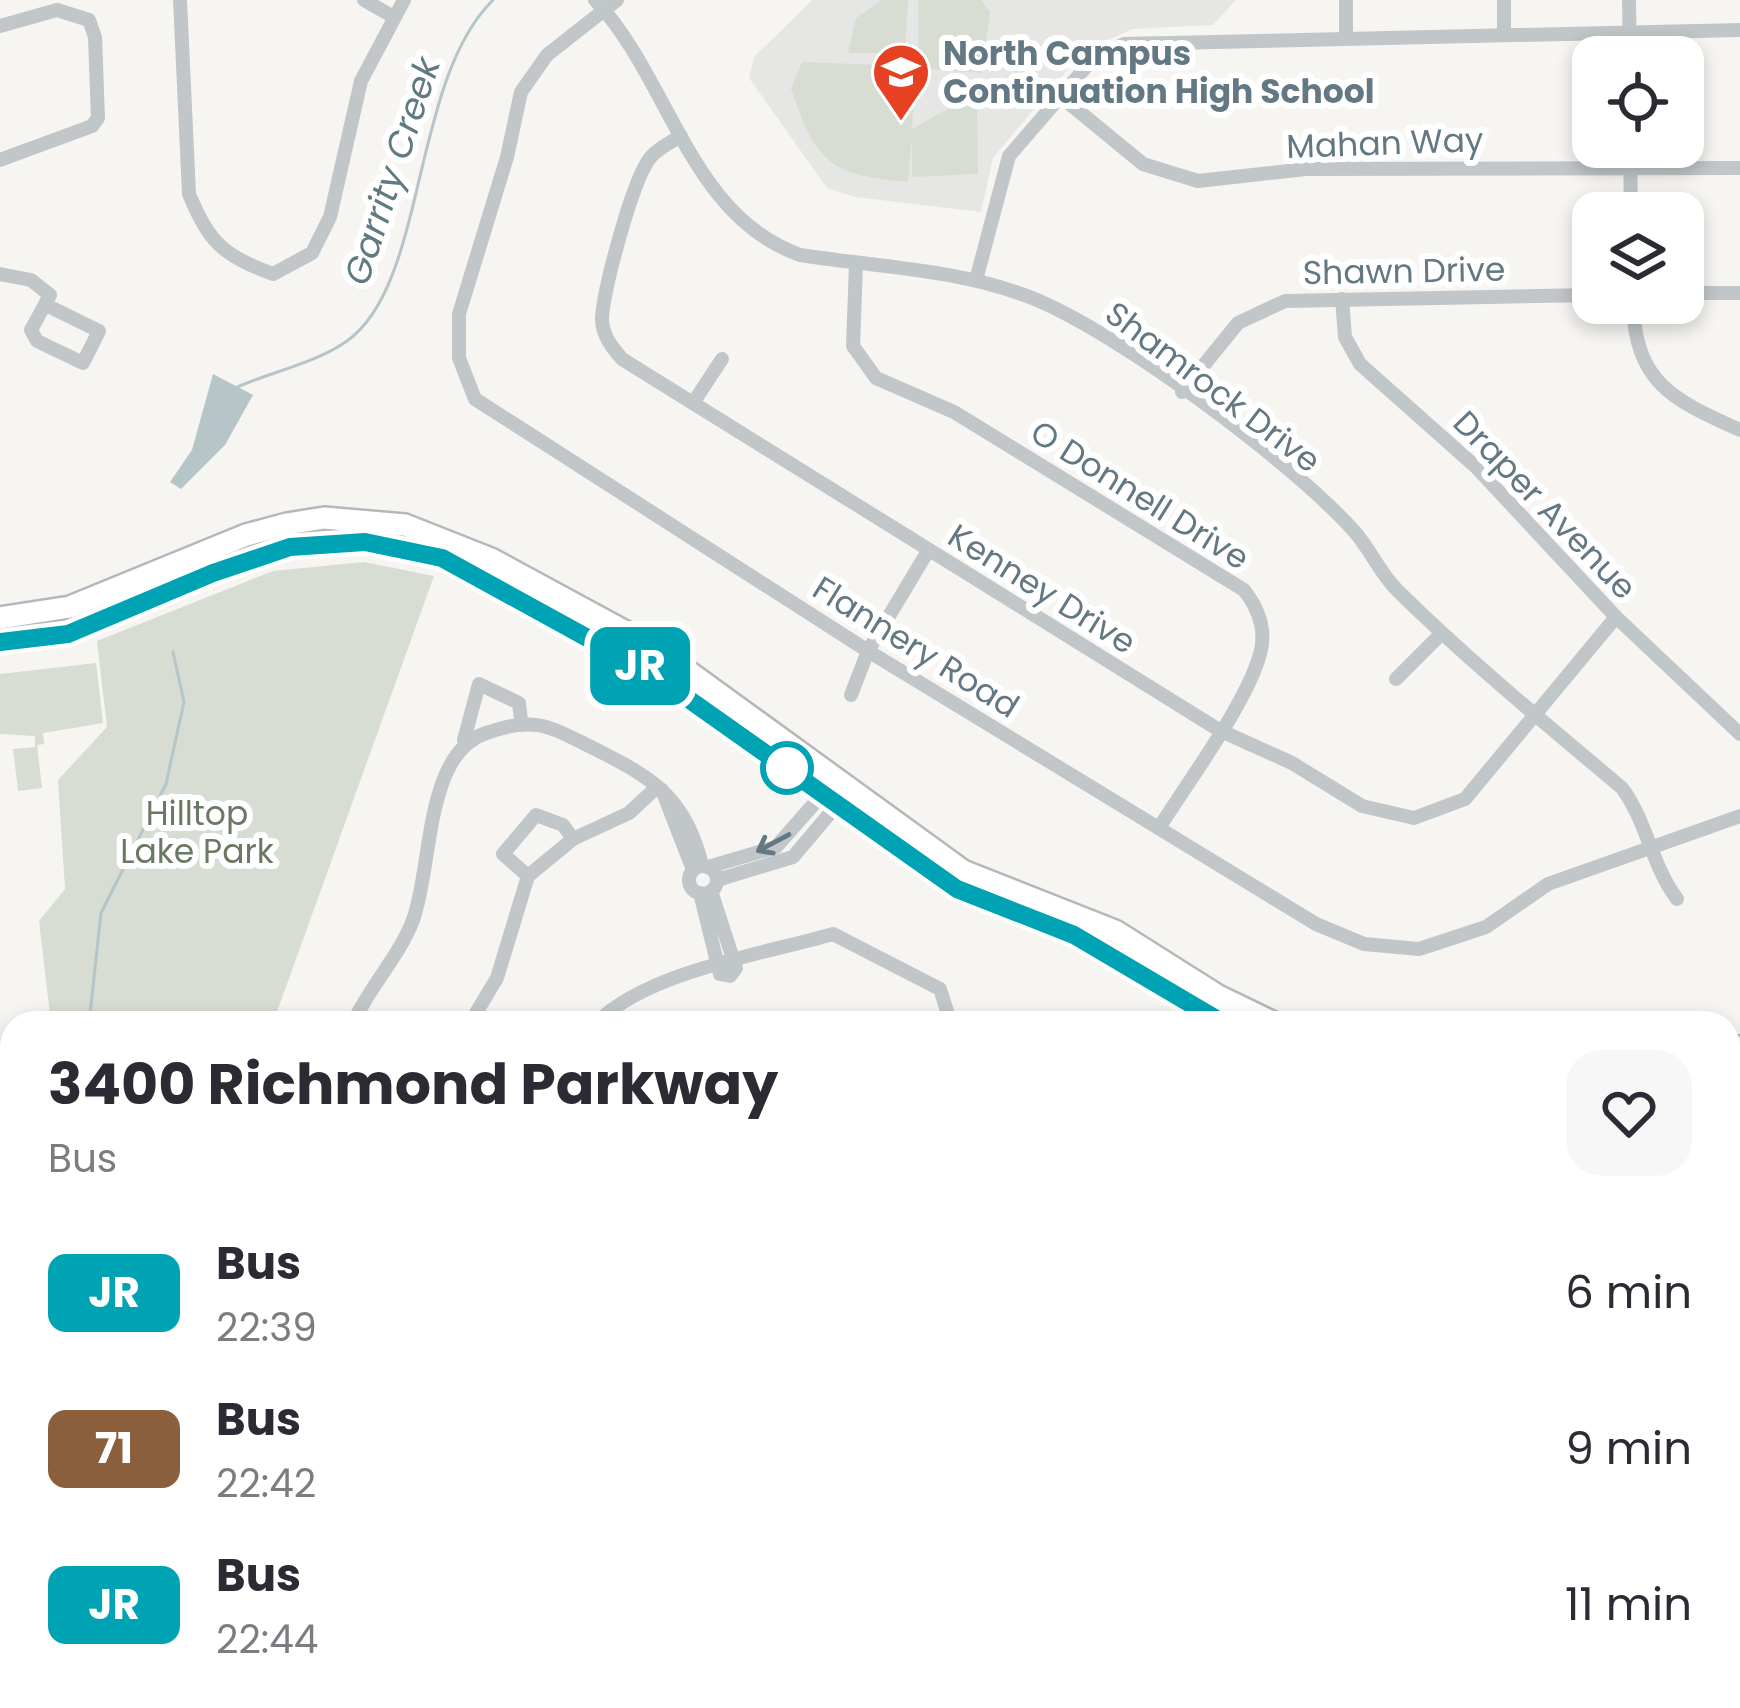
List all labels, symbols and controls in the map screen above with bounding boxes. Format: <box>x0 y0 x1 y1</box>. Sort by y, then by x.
place label: North Campus Continuation High School <box>943 30 1375 115</box>
map controls <box>1572 36 1704 324</box>
button: locate <box>1572 36 1704 168</box>
school or university icon: North Campus Continuation High School <box>870 41 932 123</box>
water label: Garrity Creek <box>331 49 453 291</box>
street label: Mahan Way <box>1286 116 1485 170</box>
button: layers <box>1572 192 1704 324</box>
street label: Shawn Drive <box>1302 246 1506 296</box>
street label: Shamrock Drive <box>1096 290 1330 484</box>
street label: Draper Avenue <box>1443 400 1647 610</box>
street label: O Donnell Drive <box>1022 409 1258 581</box>
street label: Kenney Drive <box>939 513 1145 665</box>
street label: Flannery Road <box>804 565 1028 729</box>
line badge: JR <box>586 627 694 705</box>
text: JR <box>614 636 666 695</box>
unlabelled marker <box>762 743 812 793</box>
park label: Hilltop Lake Park <box>120 790 274 875</box>
one-way arrow <box>756 832 791 855</box>
text: 3400 Richmond Parkway <box>48 1044 778 1124</box>
button: heart <box>1566 1050 1692 1176</box>
text: Bus <box>48 1131 117 1186</box>
text: Bus <box>216 1232 301 1295</box>
text: 6 min <box>1565 1261 1692 1324</box>
text: JR <box>88 1263 140 1322</box>
text: 22:39 <box>216 1300 317 1355</box>
text: Bus <box>216 1388 301 1451</box>
text: 9 min <box>1565 1417 1692 1480</box>
text: 71 <box>95 1419 133 1478</box>
text: 22:42 <box>216 1456 316 1511</box>
text: Bus <box>216 1544 301 1607</box>
text: 11 min <box>1565 1573 1692 1636</box>
text: JR <box>88 1575 140 1634</box>
text: 22:44 <box>216 1612 318 1667</box>

